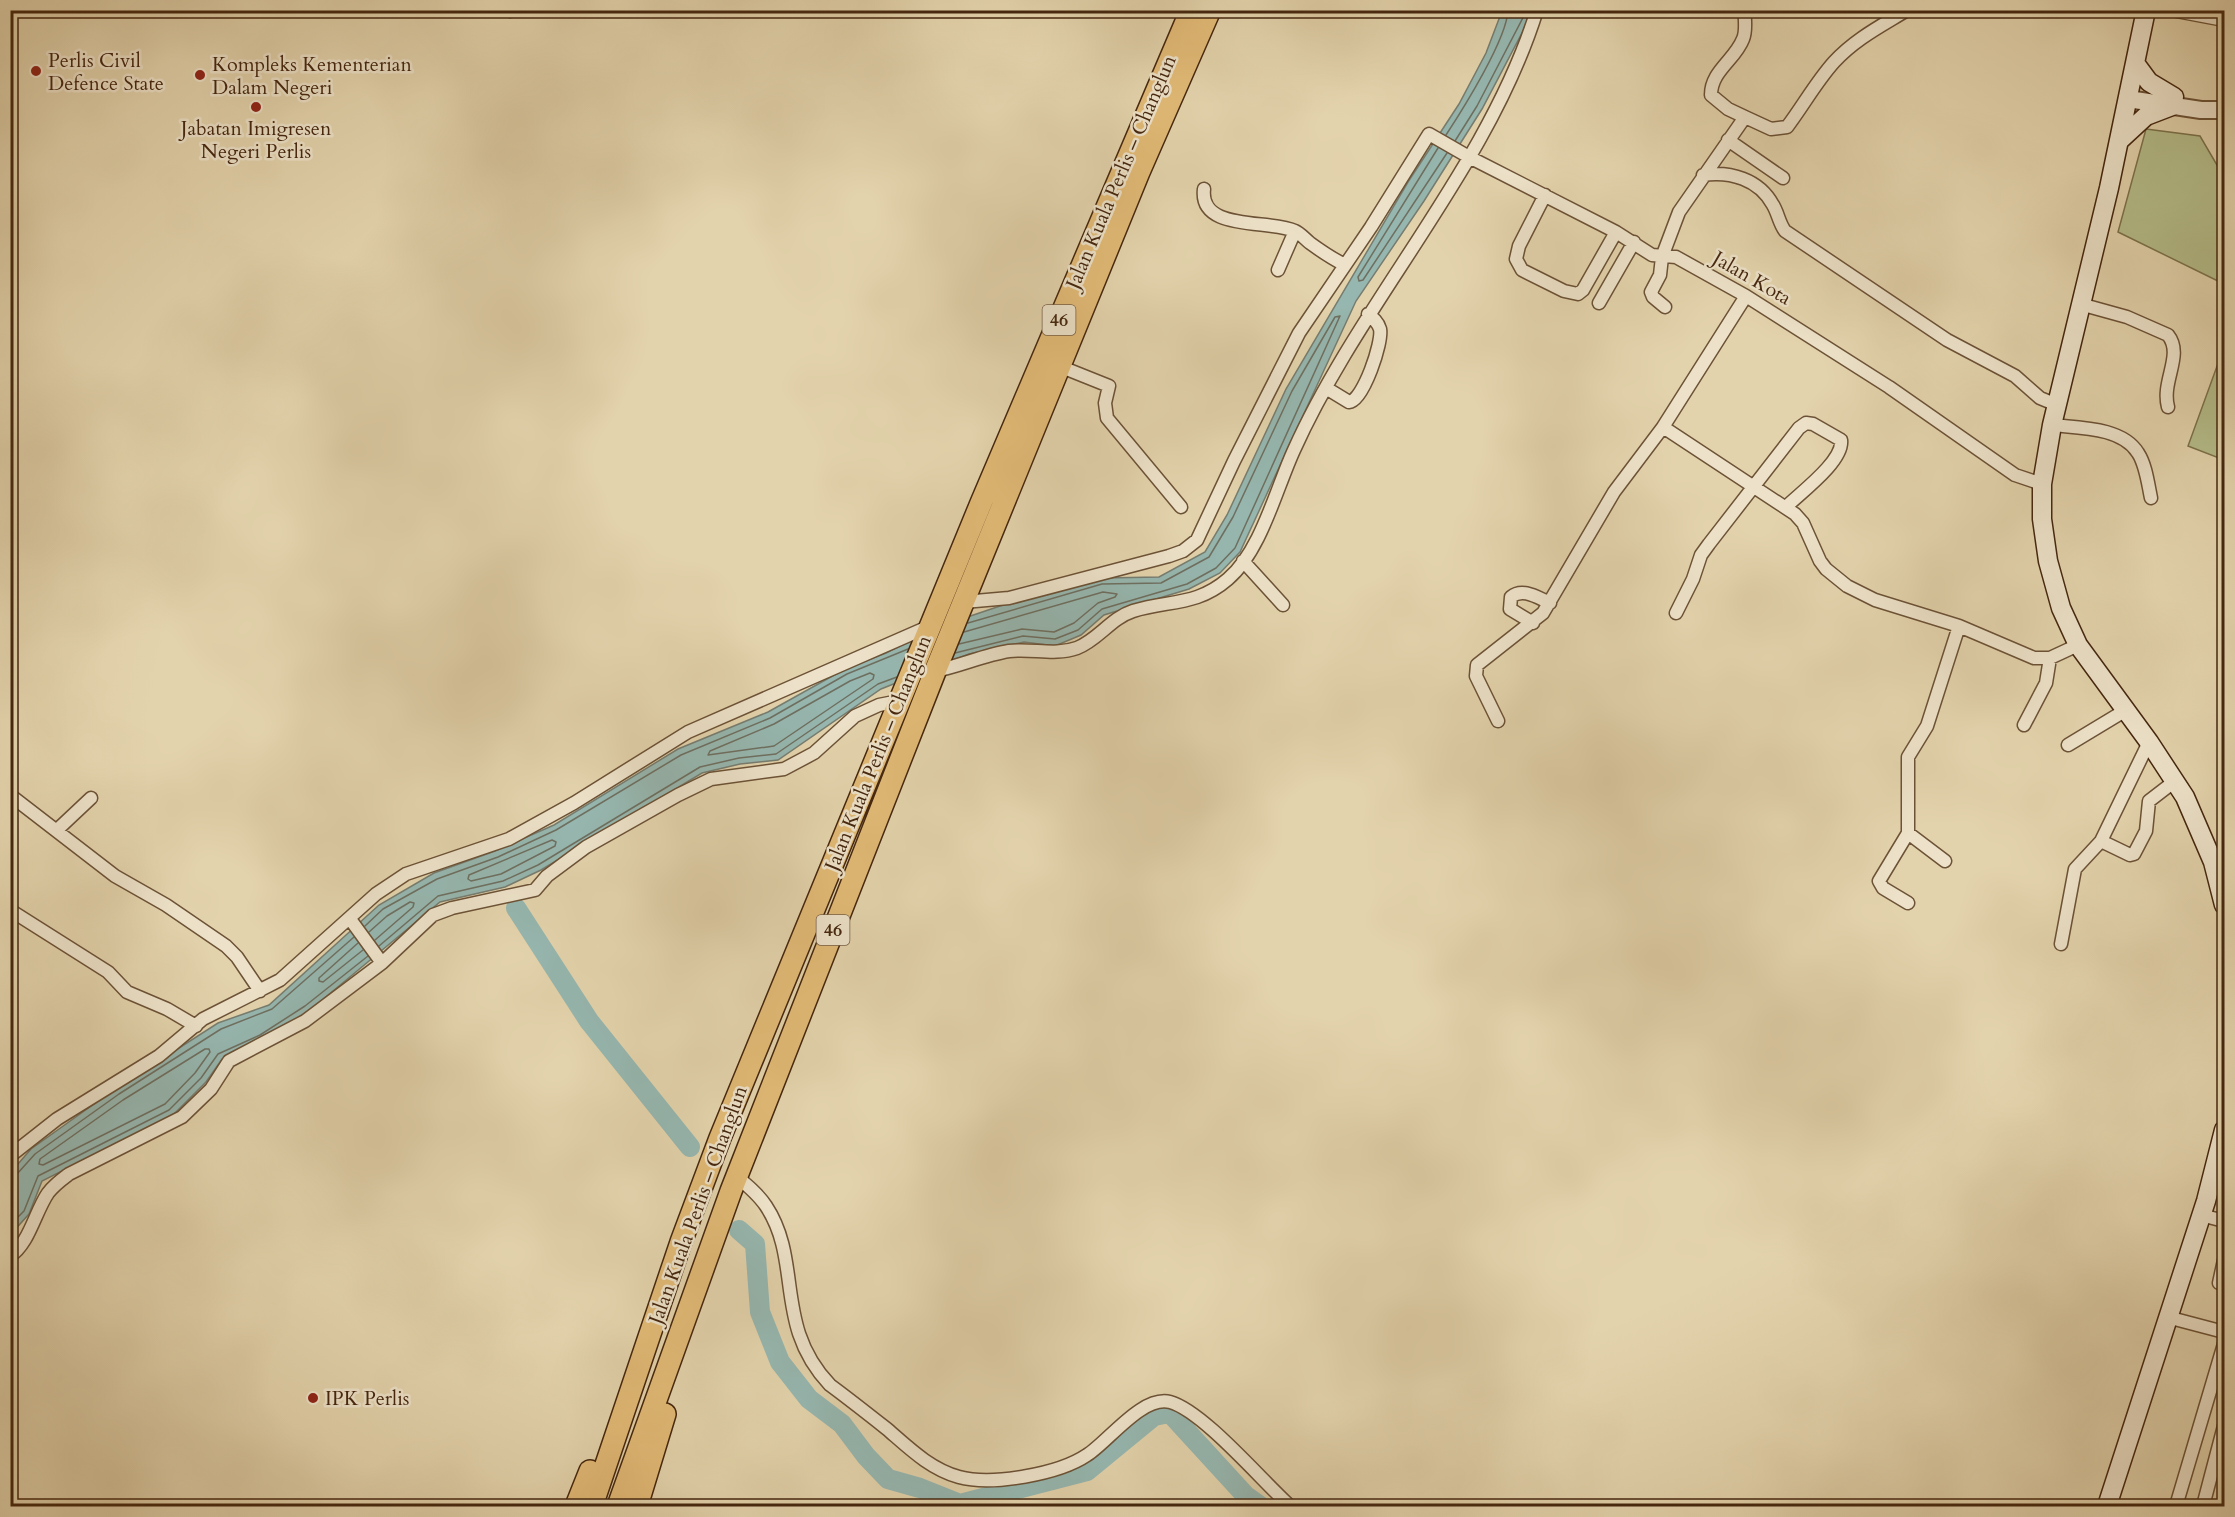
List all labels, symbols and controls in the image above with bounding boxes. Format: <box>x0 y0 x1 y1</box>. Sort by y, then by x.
place label: Perlis Civil Defence State <box>48 47 164 97</box>
street label: Jalan Kuala Perlis – Changlun <box>1058 50 1183 296</box>
place label: Kompleks Kementerian Dalam Negeri <box>212 51 412 101</box>
marker: Perlis Civil Defence State <box>29 64 43 78</box>
marker: Kompleks Kementerian Dalam Negeri <box>193 68 207 82</box>
marker: Jabatan Imigresen Negeri Perlis <box>249 100 263 114</box>
place label: Jabatan Imigresen Negeri Perlis <box>178 115 332 165</box>
street label: Jalan Kota <box>1705 243 1797 311</box>
road number: 46 <box>1042 305 1076 335</box>
street label: Jalan Kuala Perlis – Changlun <box>817 631 938 878</box>
road number: 46 <box>816 915 850 945</box>
street label: Jalan Kuala Perlis – Changlun <box>641 1082 754 1331</box>
place label: IPK Perlis <box>325 1385 410 1412</box>
marker: IPK Perlis <box>306 1391 320 1405</box>

